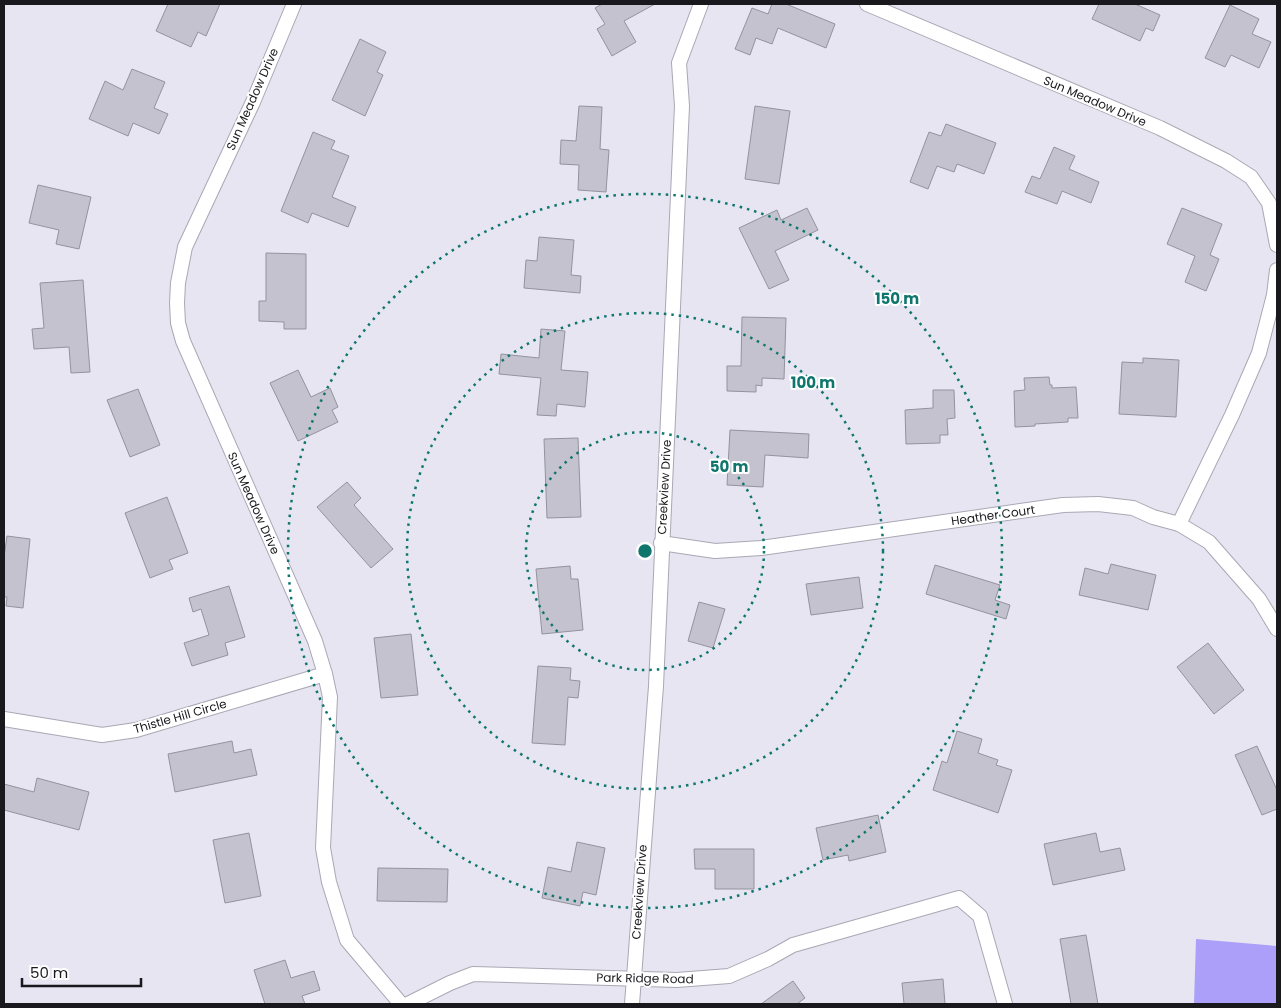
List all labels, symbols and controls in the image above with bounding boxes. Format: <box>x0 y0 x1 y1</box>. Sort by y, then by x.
street label: Sun Meadow Drive <box>222 45 282 153</box>
street label: Sun Meadow Drive <box>1041 72 1149 130</box>
text: 150 m <box>875 288 919 309</box>
text: 100 m <box>791 372 835 393</box>
street label: Creekview Drive <box>653 439 675 535</box>
street label: Sun Meadow Drive <box>224 449 284 557</box>
text: 50 m <box>710 456 748 477</box>
street label: Heather Court <box>950 501 1036 529</box>
centre of rings <box>636 542 654 560</box>
street label: Thistle Hill Circle <box>131 695 229 737</box>
street label: Creekview Drive <box>627 844 651 940</box>
scale bar <box>22 956 141 988</box>
text: 50 m <box>30 962 68 983</box>
street label: Park Ridge Road <box>596 969 694 987</box>

